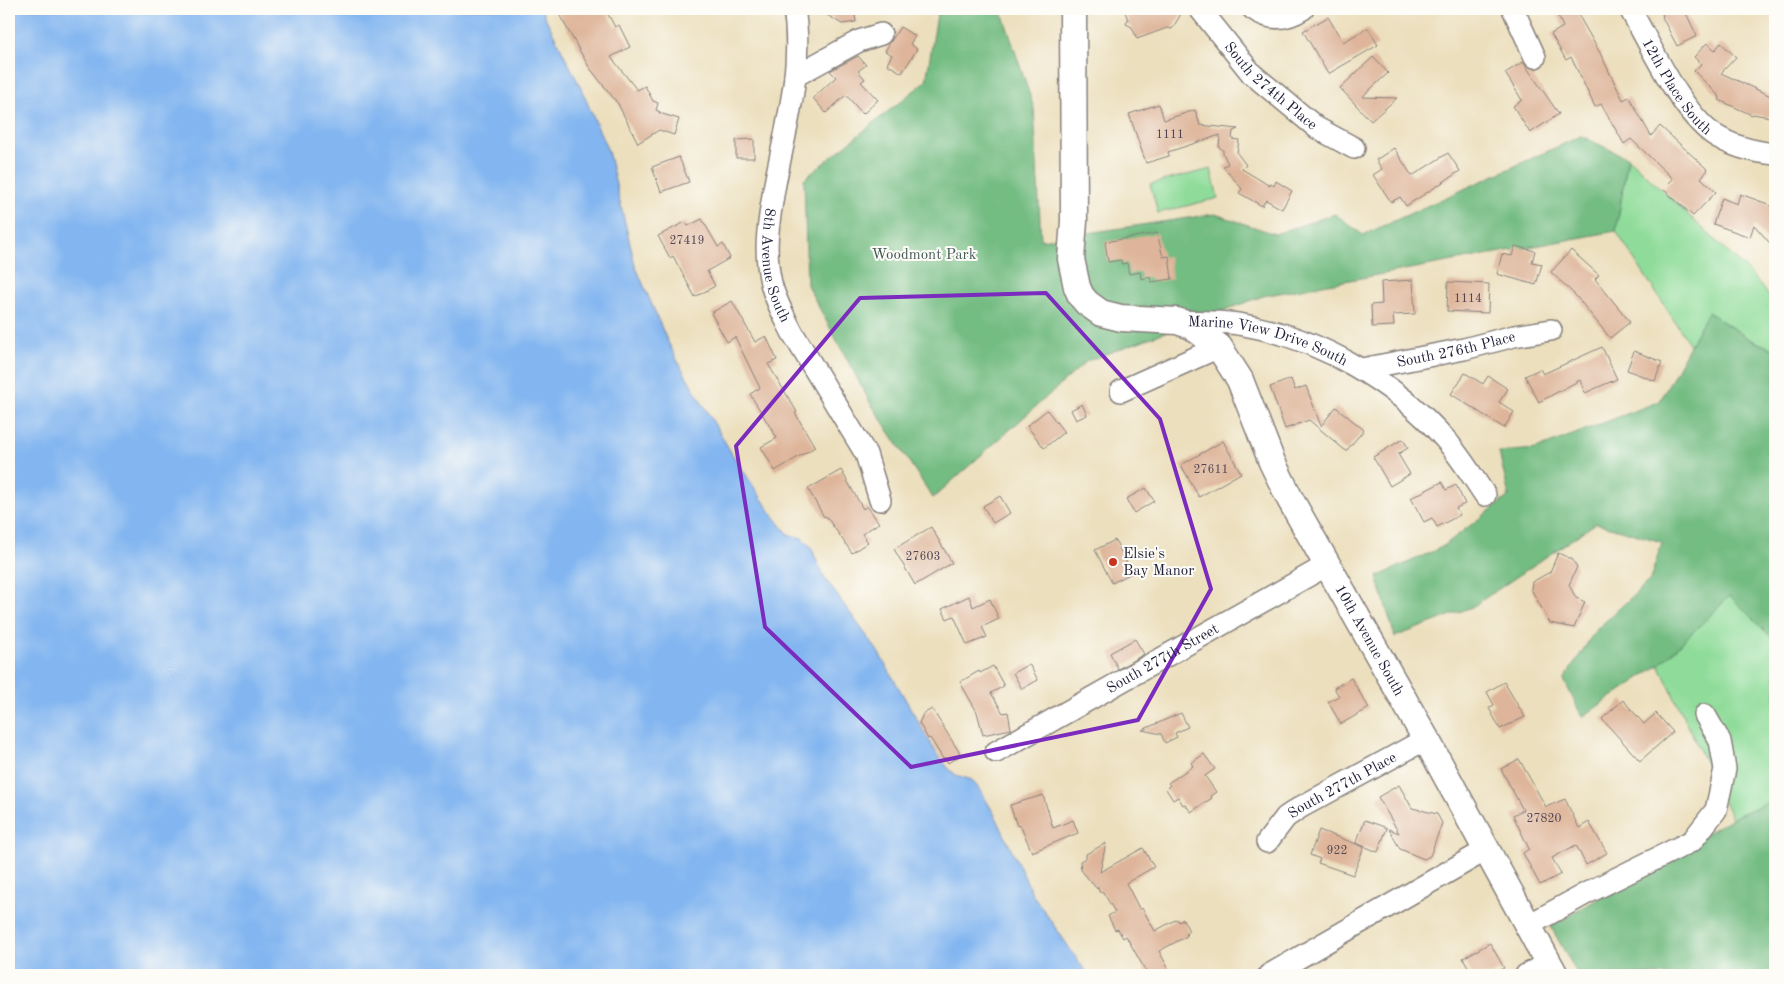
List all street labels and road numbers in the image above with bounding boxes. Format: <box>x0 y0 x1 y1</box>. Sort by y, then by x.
street label: 12th Place South <box>1639 37 1714 139</box>
street label: South 274th Place <box>1221 40 1319 134</box>
street label: 8th Avenue South <box>758 207 792 325</box>
street label: Marine View Drive South <box>1188 315 1350 370</box>
street label: South 276th Place <box>1396 330 1517 371</box>
street label: 10th Avenue South <box>1331 583 1406 699</box>
street label: South 277th Street <box>1105 622 1222 697</box>
street label: South 277th Place <box>1286 750 1400 822</box>

